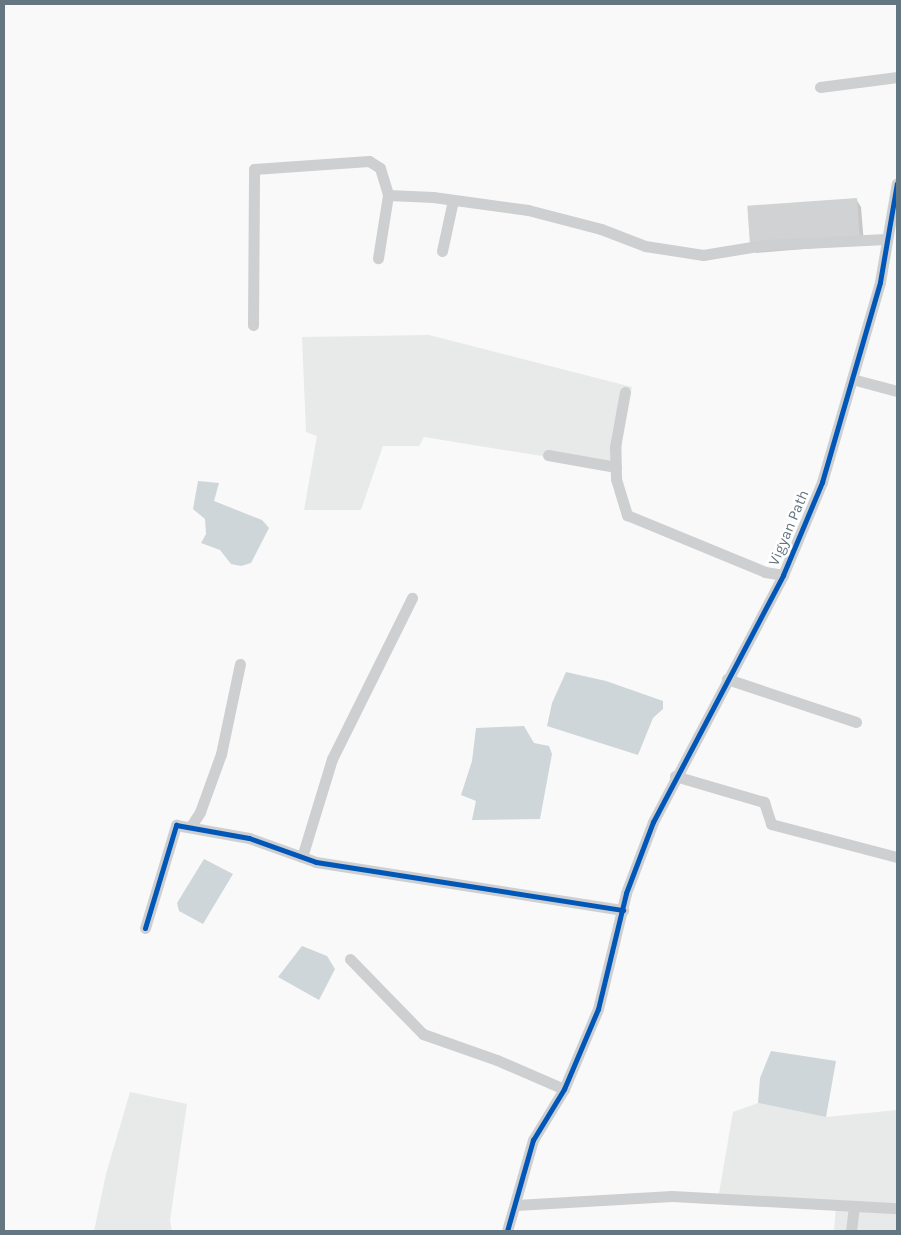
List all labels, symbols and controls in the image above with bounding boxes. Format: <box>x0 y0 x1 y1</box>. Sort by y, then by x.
street label: Vigyan Path <box>765 487 813 569</box>

